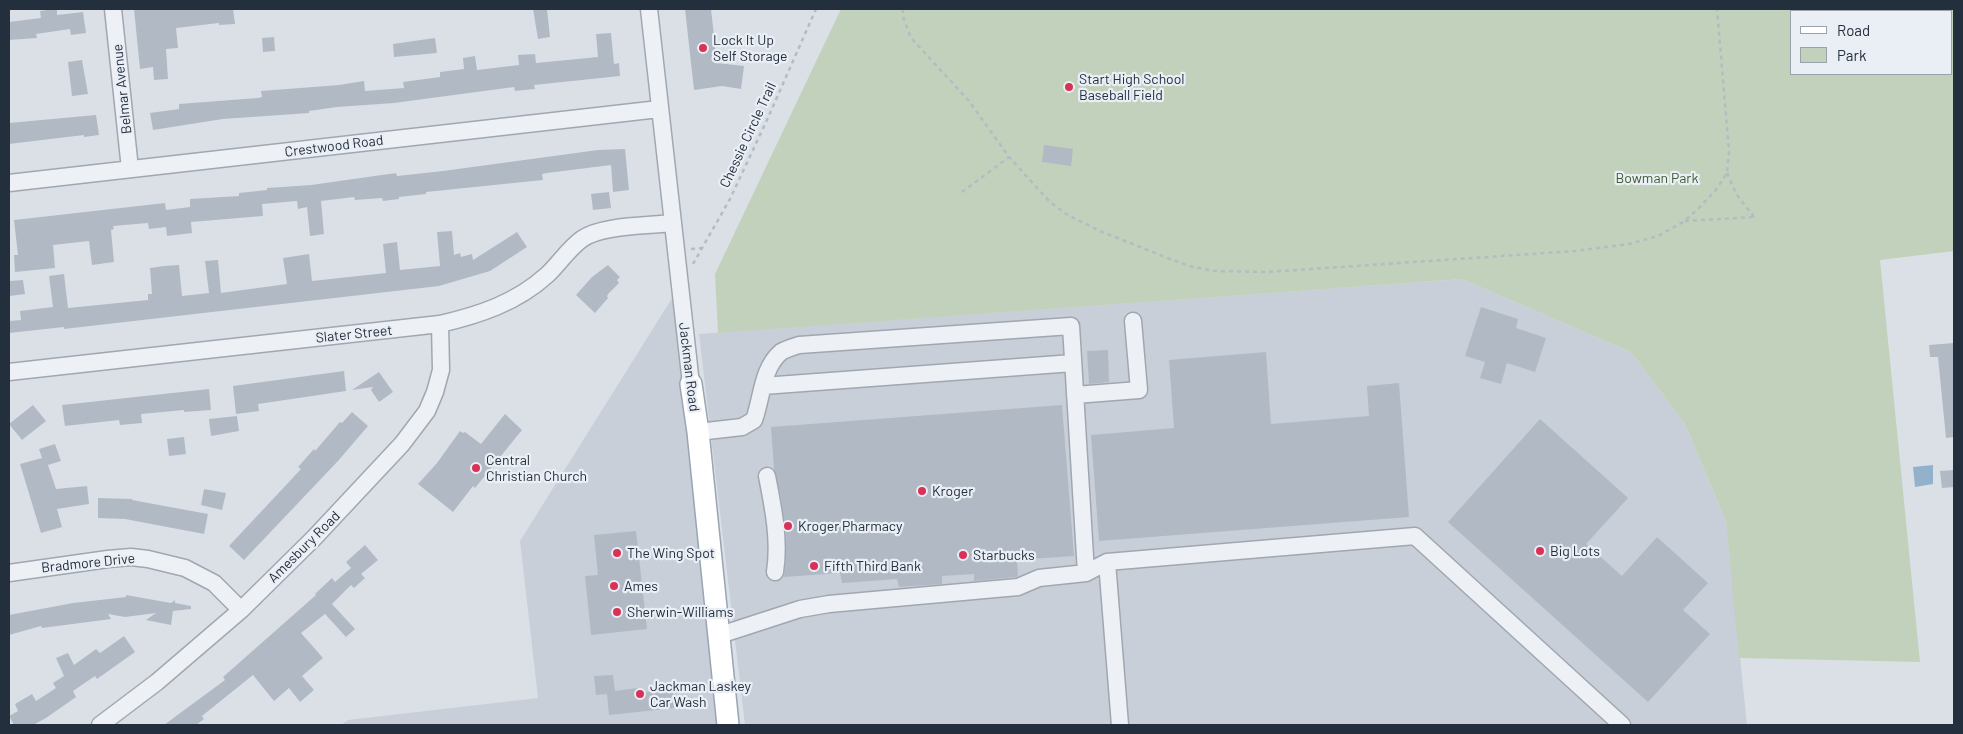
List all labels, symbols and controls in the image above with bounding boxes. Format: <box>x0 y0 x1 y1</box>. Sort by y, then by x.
legend <box>1790 10 1953 75</box>
text: Road <box>1837 21 1870 39</box>
place label: Lock It Up Self Storage <box>713 32 788 64</box>
marker: Lock It Up Self Storage <box>697 42 709 54</box>
street label: Belmar Avenue <box>109 43 135 135</box>
text: Park <box>1837 46 1866 64</box>
place label: Start High School Baseball Field <box>1079 71 1185 104</box>
street label: Chessie Circle Trail <box>716 80 780 190</box>
marker: Start High School Baseball Field <box>1063 81 1075 93</box>
street label: Crestwood Road <box>284 132 384 160</box>
park label: Bowman Park <box>1616 170 1698 186</box>
street label: Slater Street <box>315 322 393 346</box>
street label: Jackman Road <box>675 322 703 412</box>
place label: Central Christian Church <box>486 452 587 484</box>
marker: Central Christian Church <box>470 462 482 474</box>
place label: Kroger <box>932 483 973 499</box>
marker: Kroger <box>916 485 928 497</box>
street label: Amesbury Road <box>265 508 343 586</box>
place label: Kroger Pharmacy <box>798 518 903 534</box>
marker: Kroger Pharmacy <box>782 520 794 532</box>
place label: Big Lots <box>1550 543 1600 559</box>
place label: The Wing Spot <box>627 545 715 561</box>
marker: Big Lots <box>1534 545 1546 557</box>
marker: The Wing Spot <box>611 547 623 559</box>
place label: Starbucks <box>973 547 1035 563</box>
marker: Starbucks <box>957 549 969 561</box>
street label: Bradmore Drive <box>40 550 136 576</box>
place label: Fifth Third Bank <box>824 558 921 574</box>
marker: Fifth Third Bank <box>808 560 820 572</box>
place label: Ames <box>624 578 658 594</box>
marker: Ames <box>608 580 620 592</box>
place label: Sherwin-Williams <box>627 604 734 620</box>
marker: Sherwin-Williams <box>611 606 623 618</box>
place label: Jackman Laskey Car Wash <box>650 678 751 710</box>
marker: Jackman Laskey Car Wash <box>634 688 646 700</box>

